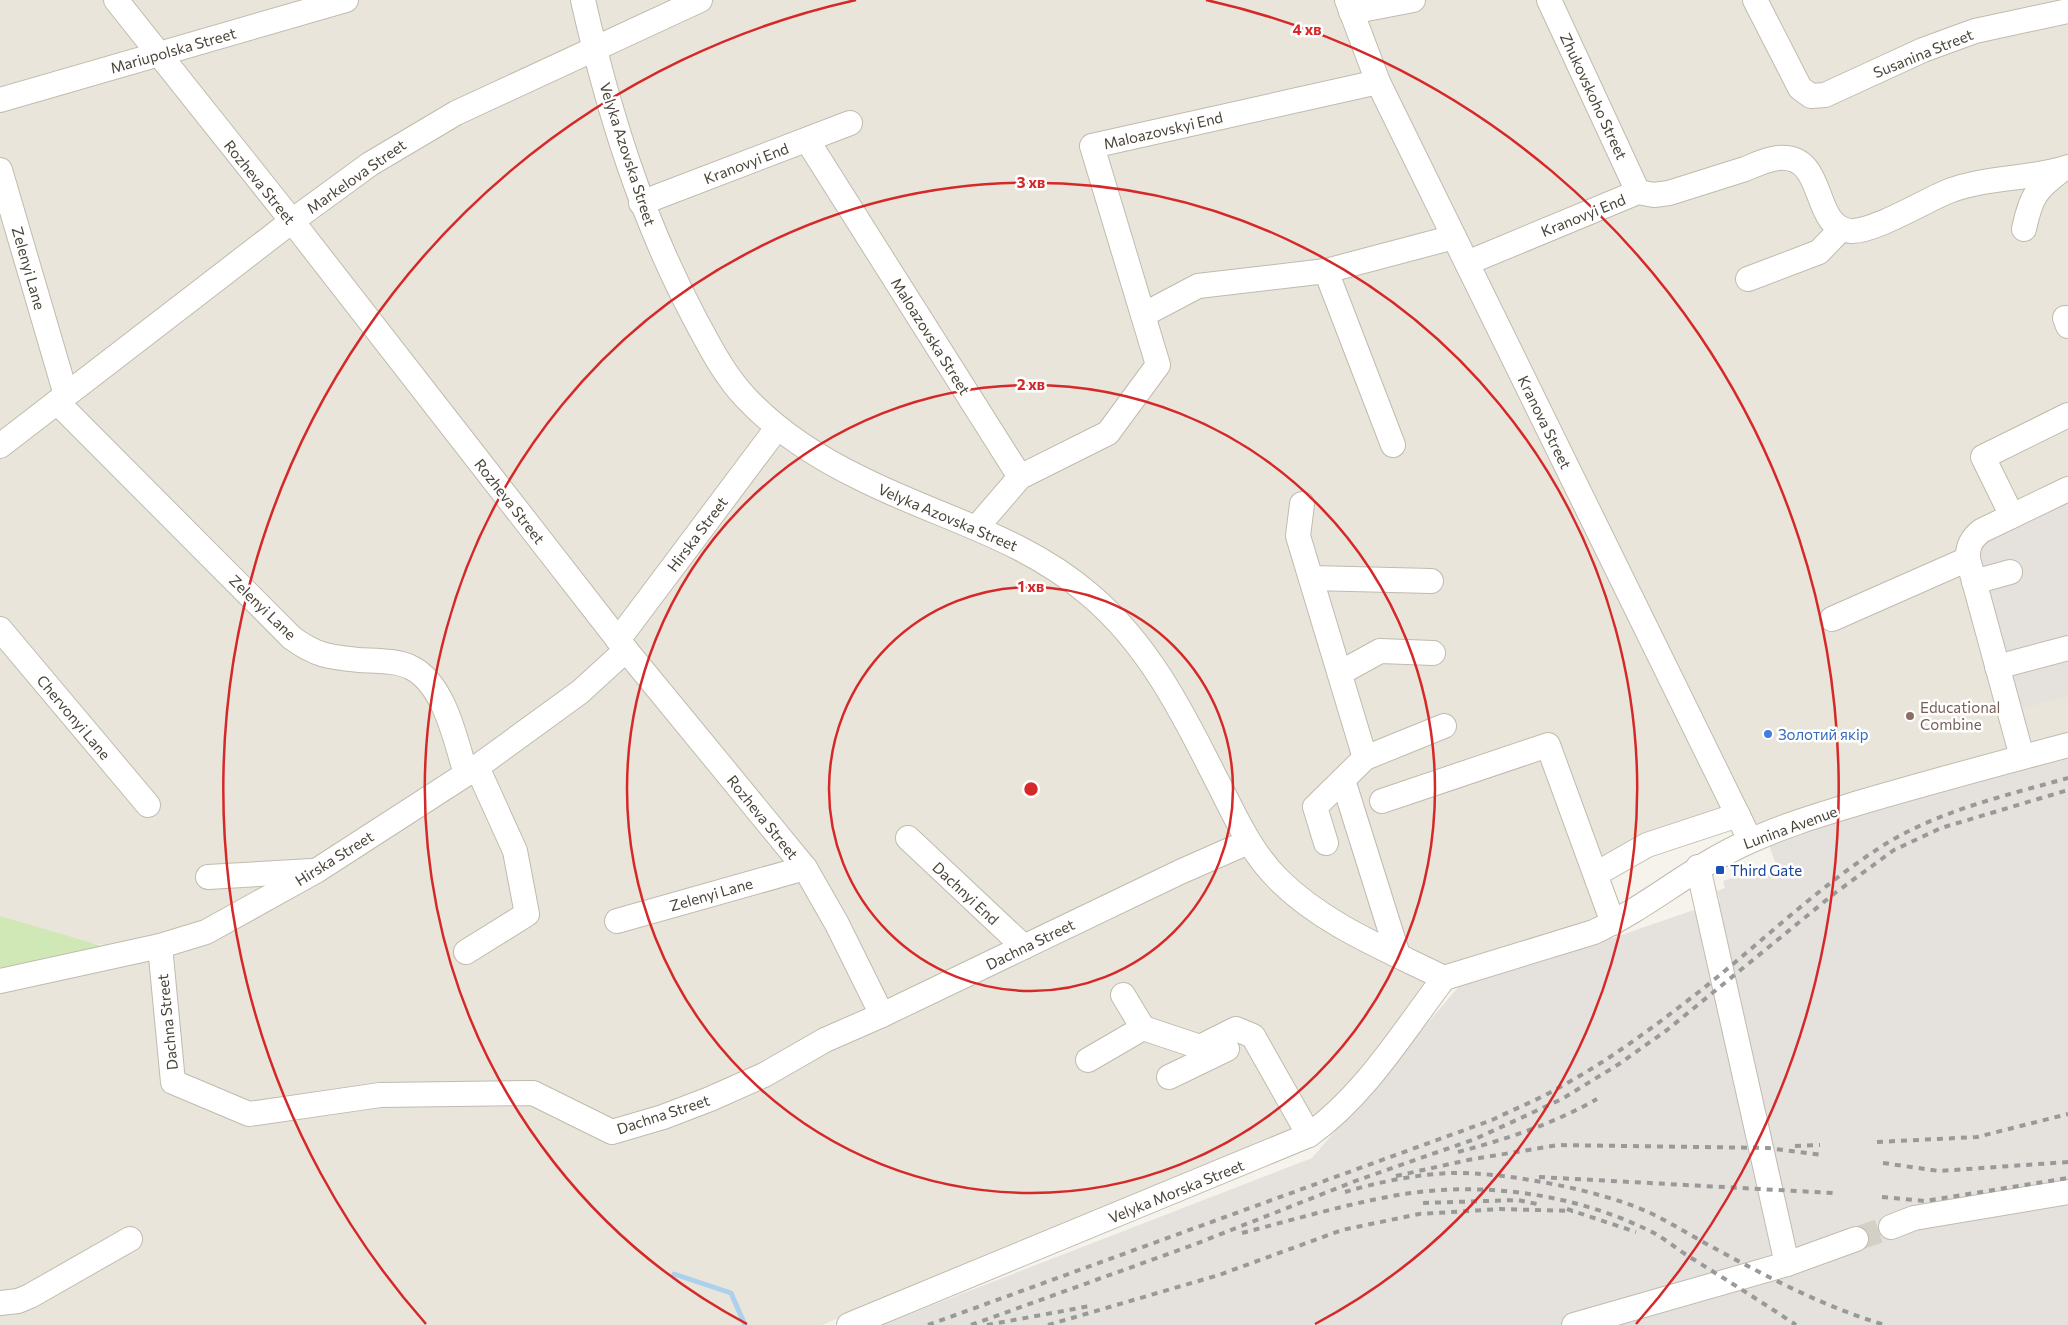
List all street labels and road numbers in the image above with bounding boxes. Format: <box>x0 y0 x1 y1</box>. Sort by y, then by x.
street label: Mariupolska Street <box>108 23 238 77</box>
street label: Susanina Street <box>1870 25 1976 81</box>
street label: Zhukovskoho Street <box>1557 30 1631 162</box>
street label: Velyka Azovska Street <box>596 80 660 228</box>
street label: Maloazovskyi End <box>1102 108 1224 152</box>
street label: Markelova Street <box>303 135 409 217</box>
street label: Rozheva Street <box>221 136 299 228</box>
street label: Kranovyi End <box>701 139 791 187</box>
street label: Kranovyi End <box>1538 190 1628 240</box>
street label: Zelenyi Lane <box>9 224 49 312</box>
street label: Maloazovska Street <box>888 274 974 398</box>
street label: Kranova Street <box>1515 372 1575 472</box>
street label: Rozheva Street <box>471 455 549 547</box>
street label: Velyka Azovska Street <box>876 479 1020 555</box>
street label: Hirska Street <box>663 493 731 575</box>
street label: Zelenyi Lane <box>226 571 300 643</box>
street label: Chervonyi Lane <box>33 671 115 763</box>
street label: Rozheva Street <box>724 771 802 863</box>
street label: Lunina Avenue <box>1741 802 1840 852</box>
street label: Hirska Street <box>292 827 376 889</box>
street label: Dachnyi End <box>929 858 1003 928</box>
street label: Zelenyi Lane <box>667 874 755 914</box>
street label: Dachna Street <box>983 915 1077 973</box>
street label: Dachna Street <box>153 973 181 1071</box>
street label: Dachna Street <box>614 1091 712 1137</box>
street label: Velyka Morska Street <box>1106 1156 1246 1226</box>

